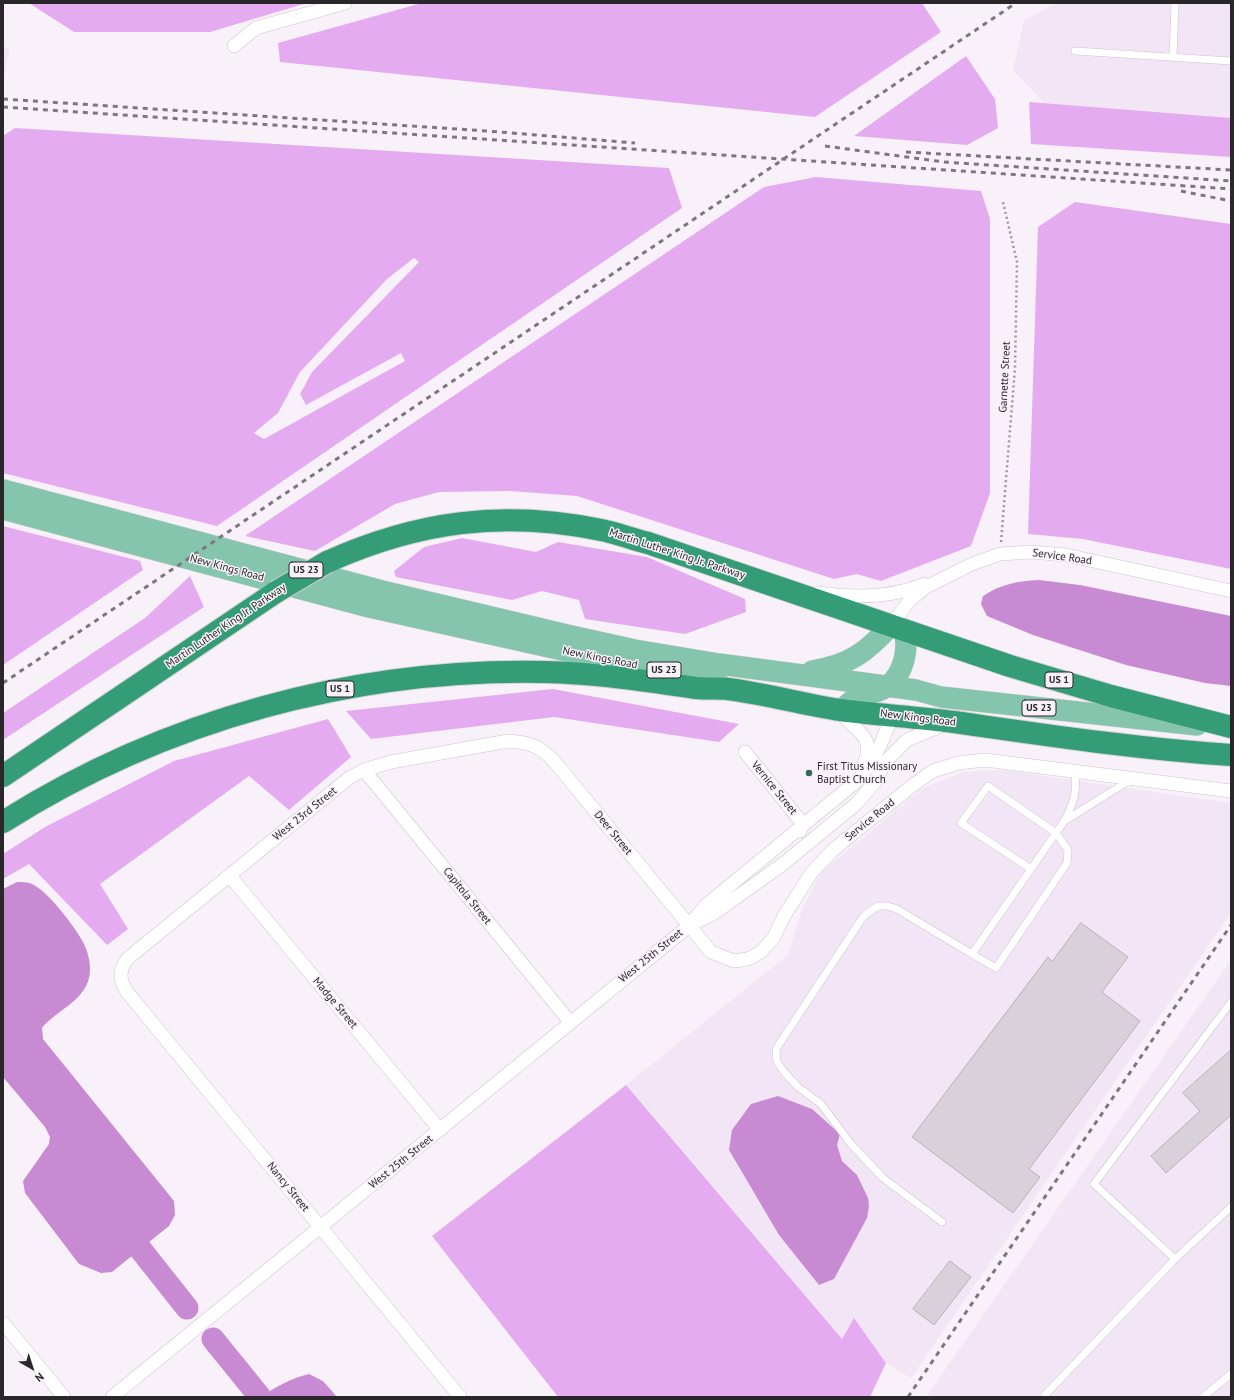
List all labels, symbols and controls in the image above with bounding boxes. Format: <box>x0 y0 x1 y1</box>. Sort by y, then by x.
street label: Garnette Street <box>997 341 1013 413</box>
street label: Martin Luther King Jr. Parkway <box>607 526 747 582</box>
street label: Service Road <box>1031 546 1093 568</box>
street label: New Kings Road <box>188 552 266 584</box>
road number: US 23 <box>289 562 323 578</box>
street label: Martin Luther King Jr. Parkway <box>163 581 289 671</box>
street label: New Kings Road <box>561 644 639 672</box>
road number: US 23 <box>647 662 681 678</box>
road number: US 1 <box>1045 672 1073 688</box>
road number: US 1 <box>326 681 354 697</box>
road number: US 23 <box>1022 700 1056 716</box>
street label: New Kings Road <box>879 707 957 729</box>
street label: Vernice Street <box>748 758 800 818</box>
place label: First Titus Missionary Baptist Church <box>817 760 917 786</box>
marker: First Titus Missionary Baptist Church <box>804 768 814 778</box>
street label: West 23rd Street <box>270 784 340 844</box>
street label: Service Road <box>843 796 897 844</box>
street label: Deer Street <box>591 808 635 858</box>
street label: Capitola Street <box>440 865 494 927</box>
street label: West 25th Street <box>616 926 686 986</box>
street label: Madge Street <box>310 975 360 1031</box>
street label: West 25th Street <box>366 1132 436 1192</box>
street label: Nancy Street <box>264 1160 312 1214</box>
north arrow <box>12 1348 52 1388</box>
text: N <box>32 1370 47 1385</box>

